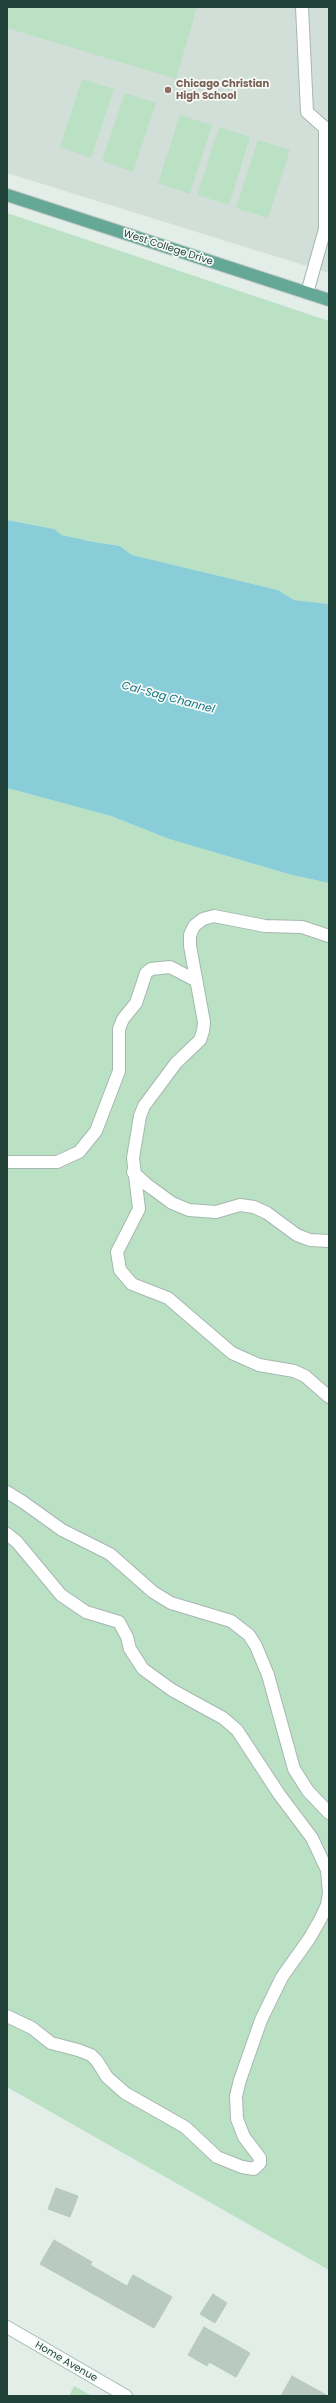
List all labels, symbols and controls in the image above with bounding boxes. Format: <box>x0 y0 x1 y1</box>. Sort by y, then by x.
place label: Chicago Christian High School <box>176 78 269 102</box>
marker: Chicago Christian High School <box>163 85 173 95</box>
street label: West College Drive <box>122 228 214 268</box>
water label: Cal-Sag Channel <box>120 679 216 717</box>
street label: Home Avenue <box>33 2339 99 2385</box>

